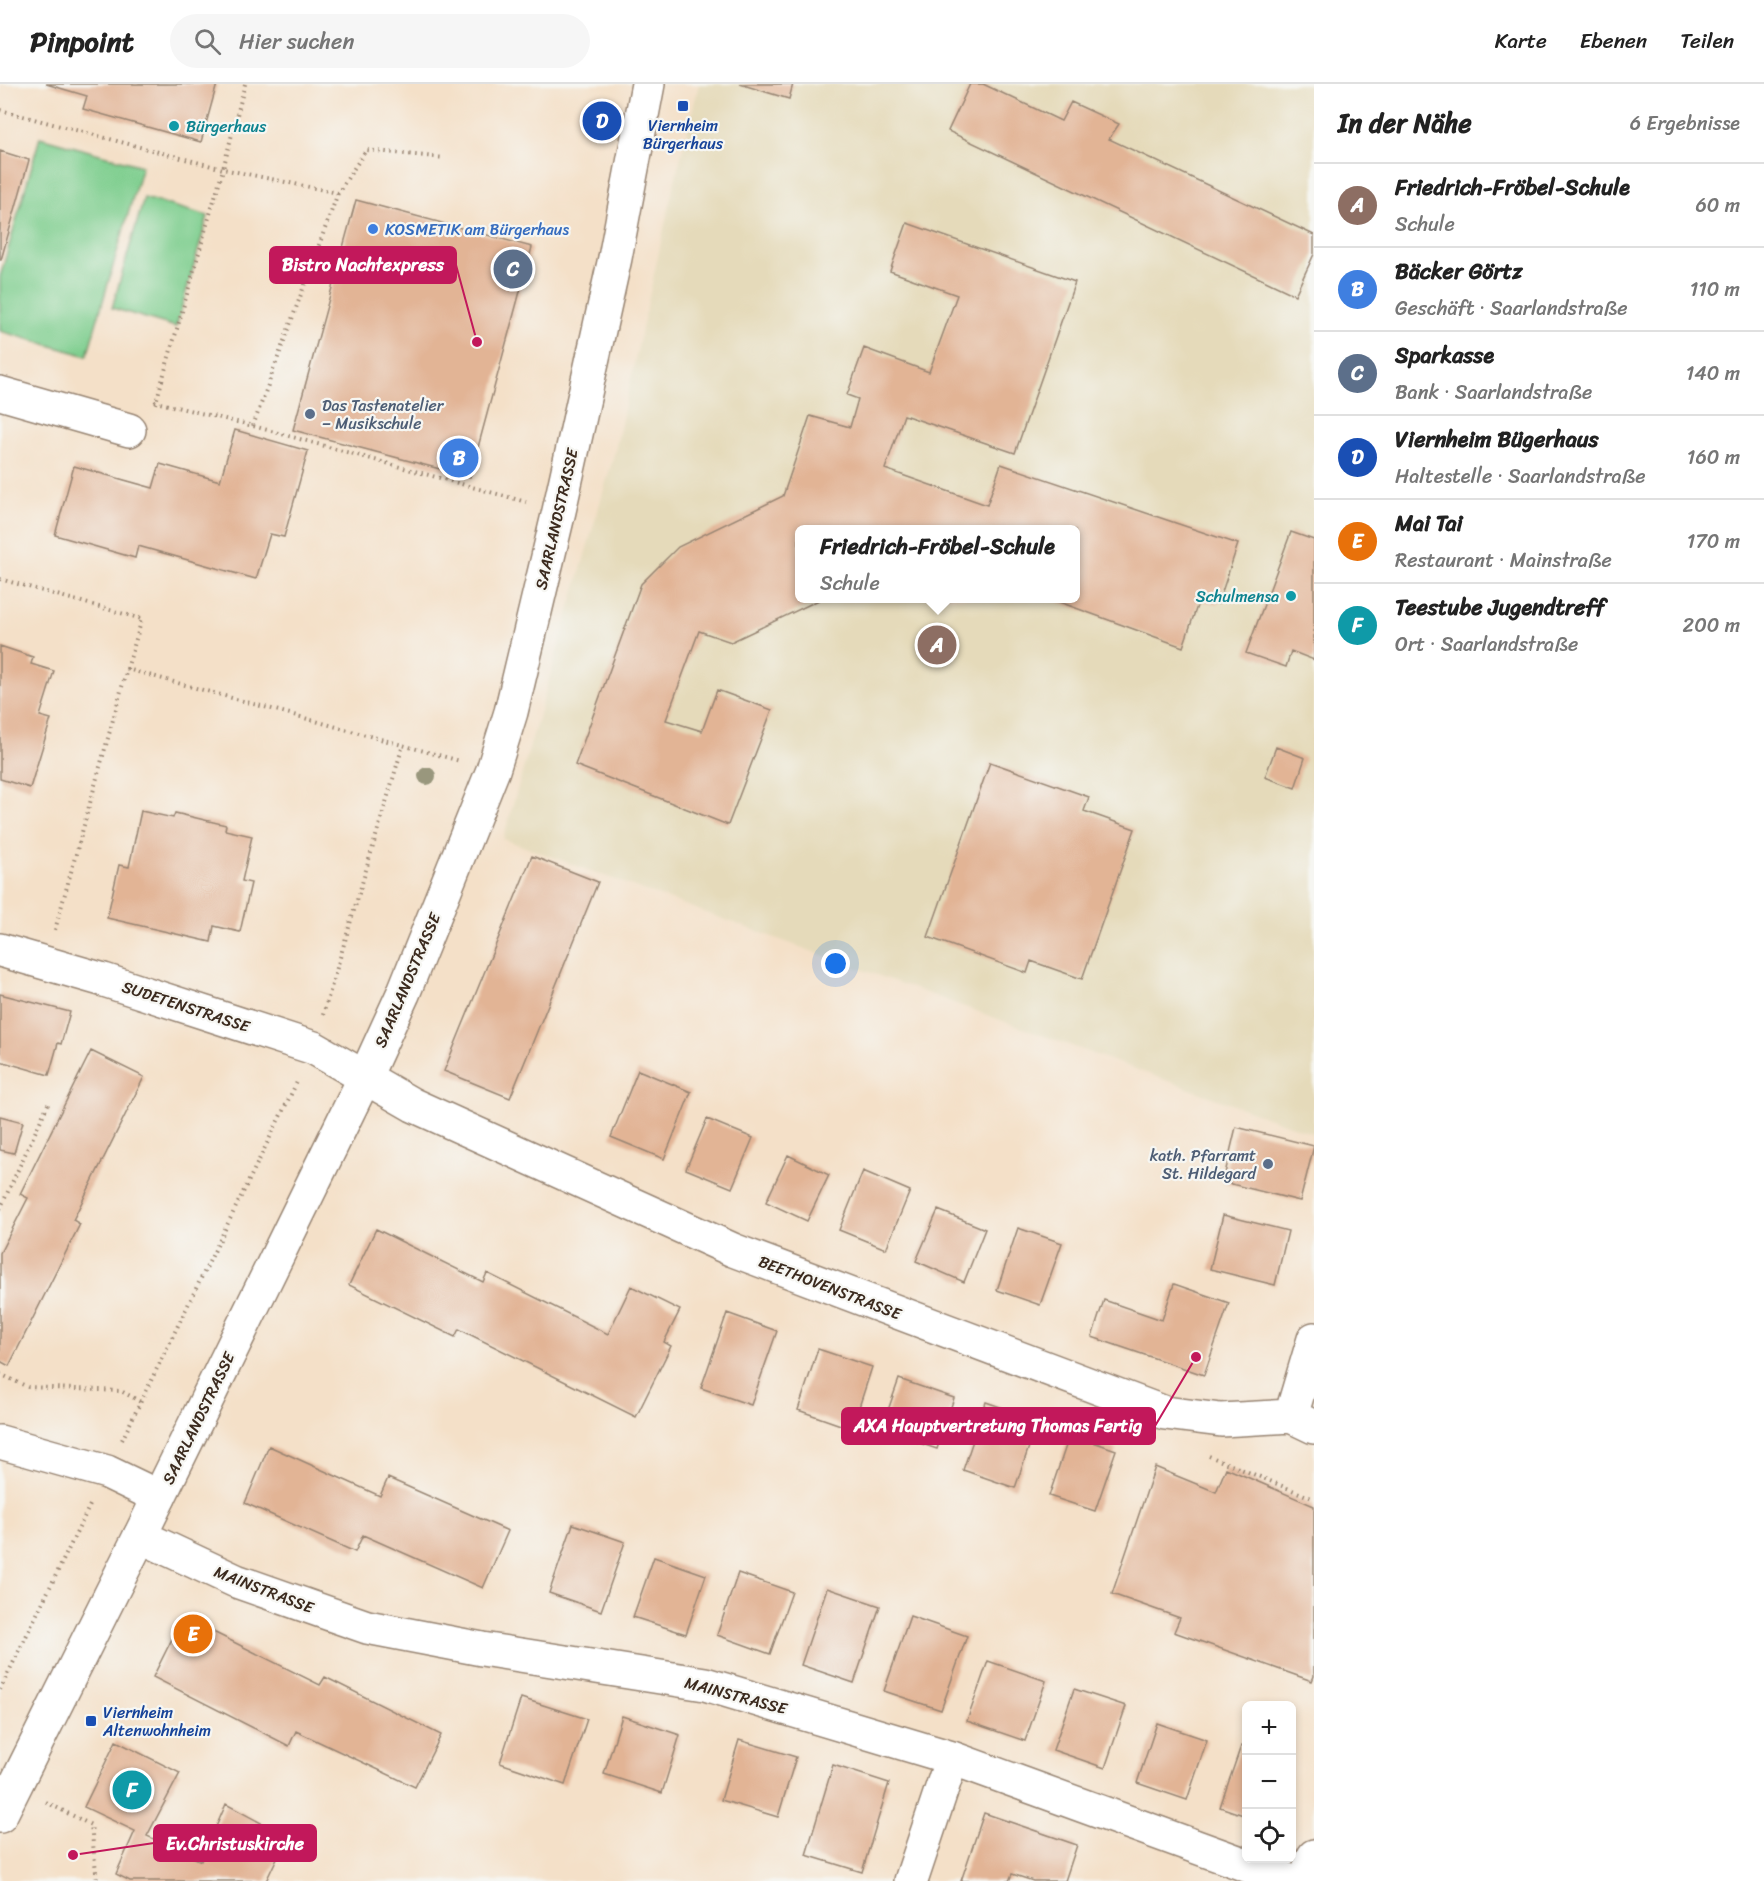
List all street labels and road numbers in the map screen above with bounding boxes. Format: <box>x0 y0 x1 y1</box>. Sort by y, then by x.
street label: SAARLANDSTRASSE <box>526 445 587 593</box>
street label: SAARLANDSTRASSE <box>366 907 449 1052</box>
street label: SUDETENSTRASSE <box>118 972 254 1041</box>
street label: BEETHOVENSTRASSE <box>754 1247 906 1328</box>
street label: SAARLANDSTRASSE <box>154 1346 244 1489</box>
street label: MAINSTRASSE <box>210 1557 319 1622</box>
street label: MAINSTRASSE <box>682 1668 791 1723</box>

